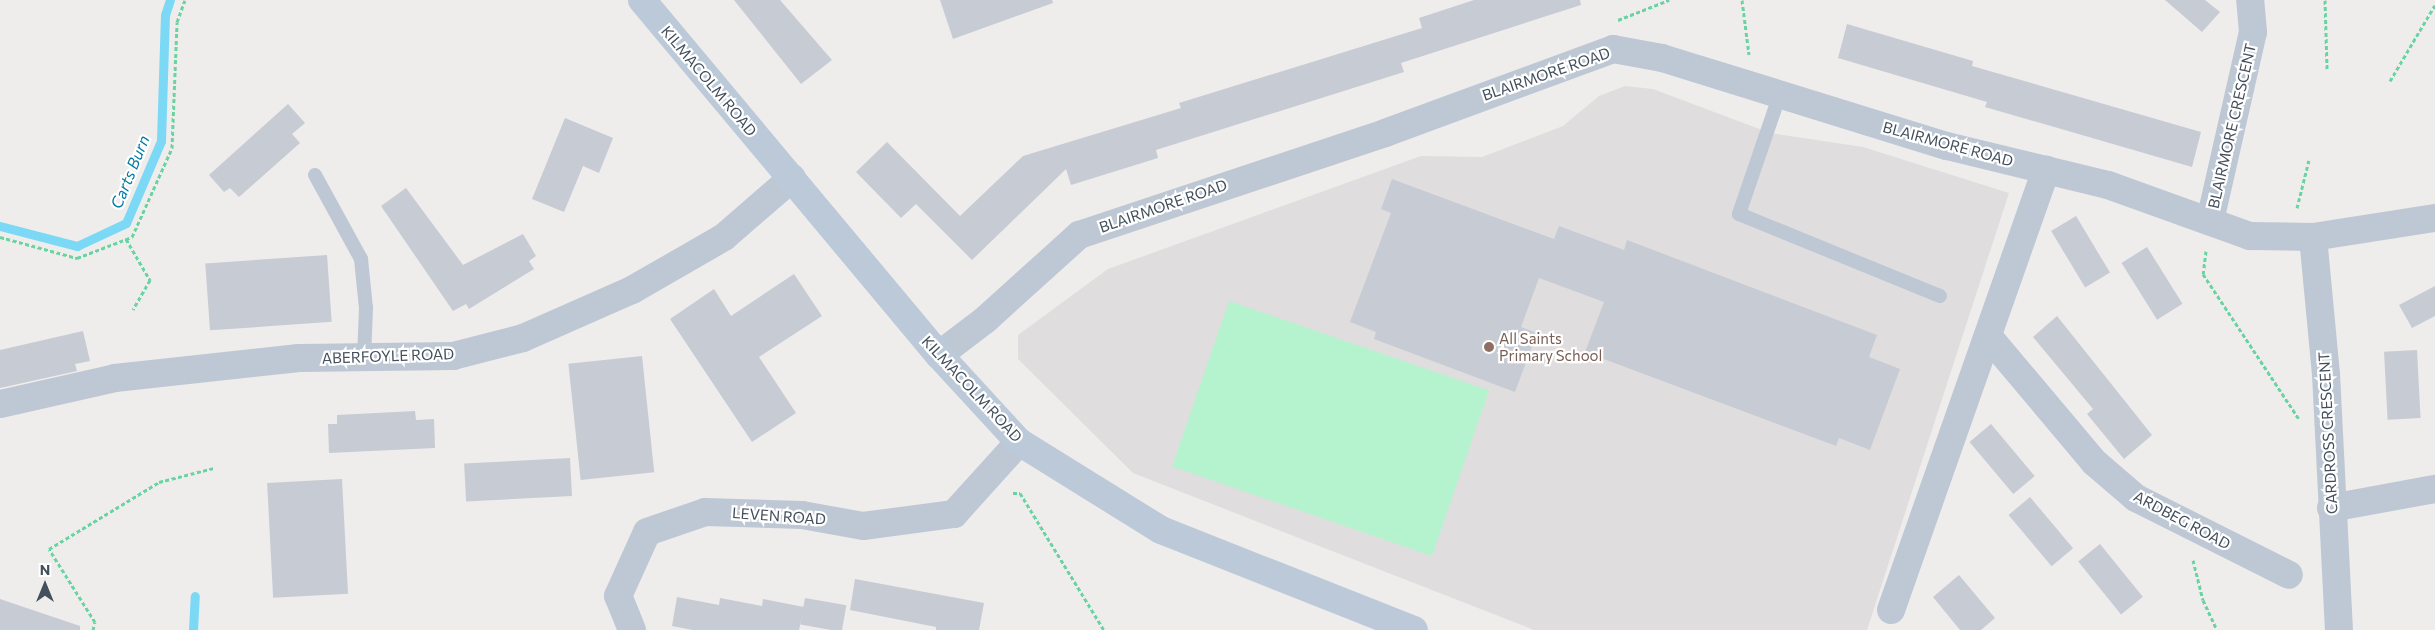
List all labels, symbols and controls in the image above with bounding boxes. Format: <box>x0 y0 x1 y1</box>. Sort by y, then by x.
street label: KILMACOLM ROAD <box>658 22 760 140</box>
street label: BLAIRMORE CRESCENT <box>2204 42 2260 210</box>
street label: BLAIRMORE ROAD <box>1480 44 1612 104</box>
street label: BLAIRMORE ROAD <box>1881 118 2015 170</box>
water label: Carts Burn <box>107 132 153 212</box>
street label: BLAIRMORE ROAD <box>1097 176 1229 236</box>
place label: All Saints Primary School <box>1499 329 1602 364</box>
street label: KILMACOLM ROAD <box>918 332 1026 446</box>
marker: All Saints Primary School <box>1483 341 1495 353</box>
street label: ABERFOYLE ROAD <box>322 345 454 367</box>
street label: CARDROSS CRESCENT <box>2315 351 2341 515</box>
street label: ARDBEG ROAD <box>2131 487 2233 553</box>
street label: LEVEN ROAD <box>732 504 826 528</box>
north arrow <box>20 560 70 610</box>
text: N <box>40 561 50 578</box>

